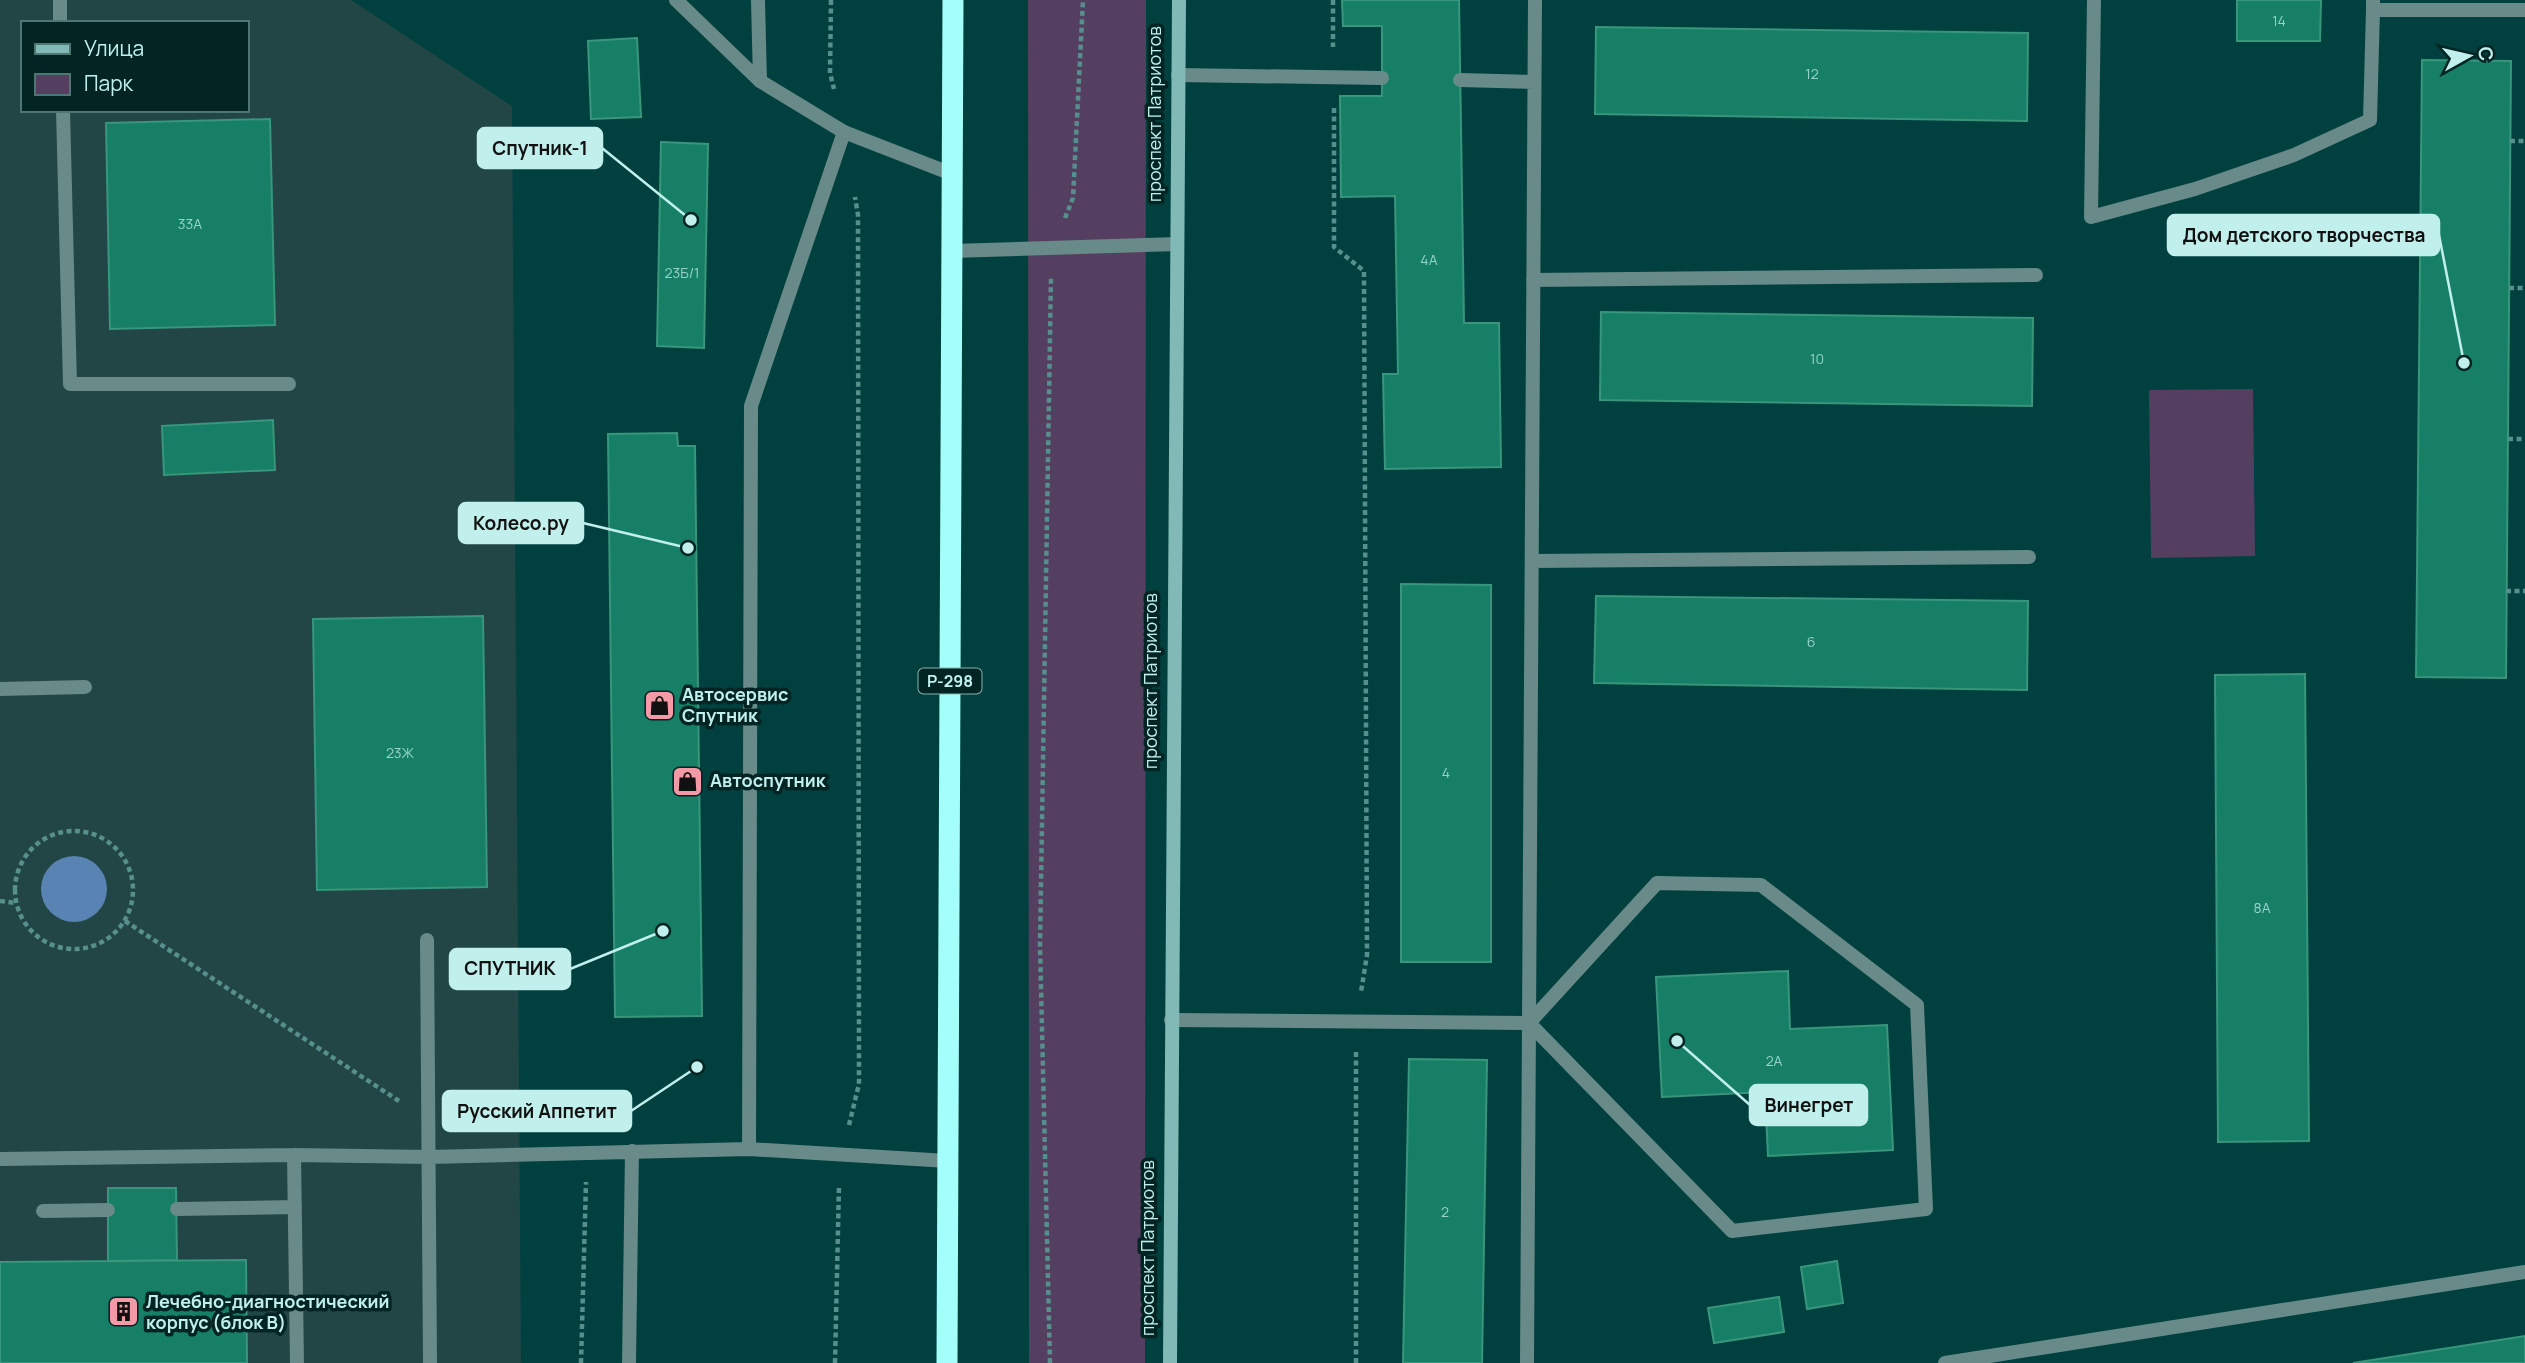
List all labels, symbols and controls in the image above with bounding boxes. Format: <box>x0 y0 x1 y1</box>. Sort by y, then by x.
house number: 14 <box>2272 11 2286 30</box>
legend <box>21 21 248 112</box>
north arrow <box>2434 21 2504 91</box>
street label: проспект Патриотов <box>1142 26 1166 202</box>
text: Улица <box>84 34 144 62</box>
text: С <box>2472 45 2500 62</box>
house number: 12 <box>1805 64 1819 83</box>
text: Парк <box>84 69 134 97</box>
callout: Спутник-1 <box>478 128 602 168</box>
text: Спутник-1 <box>492 135 588 161</box>
house number: 33А <box>178 214 202 233</box>
callout: Дом детского творчества <box>2168 215 2439 255</box>
text: Дом детского творчества <box>2183 222 2425 248</box>
house number: 4А <box>1420 250 1438 269</box>
house number: 23Б/1 <box>664 263 700 282</box>
house number: 10 <box>1810 349 1824 368</box>
callout: Колесо.ру <box>459 503 583 543</box>
text: Колесо.ру <box>473 510 569 536</box>
street label: проспект Патриотов <box>1138 593 1162 769</box>
house number: 6 <box>1807 632 1815 651</box>
road number: Р-298 <box>918 668 982 694</box>
place label: Автосервис Спутник <box>682 682 788 727</box>
shop icon: Автосервис Спутник <box>642 688 676 722</box>
house number: 23Ж <box>386 743 415 762</box>
house number: 4 <box>1442 763 1450 782</box>
shop icon: Автоспутник <box>670 764 704 798</box>
place label: Автоспутник <box>710 768 827 792</box>
house number: 8А <box>2254 898 2271 917</box>
callout: СПУТНИК <box>450 949 570 989</box>
text: СПУТНИК <box>464 955 557 981</box>
house number: 2А <box>1766 1051 1782 1070</box>
callout: Винегрет <box>1750 1085 1867 1125</box>
callout: Русский Аппетит <box>443 1091 631 1131</box>
text: Винегрет <box>1765 1092 1853 1118</box>
text: Русский Аппетит <box>457 1098 617 1124</box>
street label: проспект Патриотов <box>1135 1160 1159 1336</box>
house number: 2 <box>1441 1202 1449 1221</box>
place label: Лечебно-диагностический корпус (блок В) <box>146 1289 389 1334</box>
building icon: Лечебно-диагностический корпус (блок В) <box>106 1295 140 1329</box>

